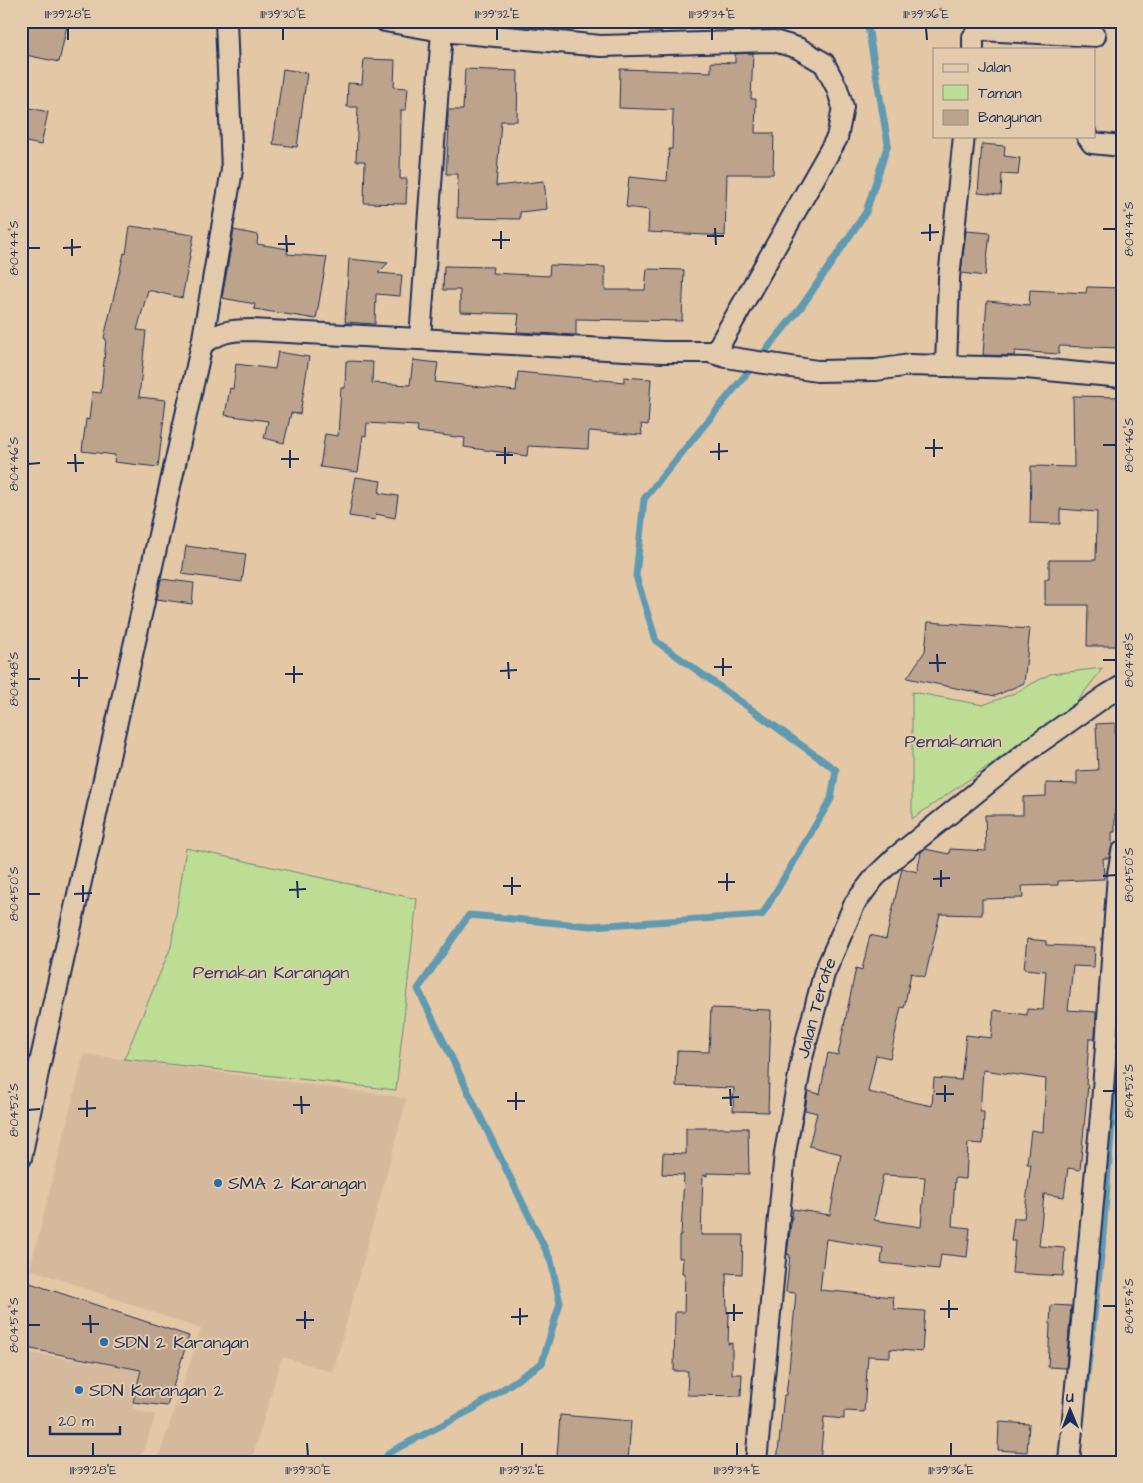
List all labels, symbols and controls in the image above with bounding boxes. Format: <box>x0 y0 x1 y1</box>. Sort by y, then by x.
text: 111°39'28"E <box>45 6 91 23</box>
text: 111°39'30"E <box>260 6 306 23</box>
text: 111°39'32"E <box>474 6 520 23</box>
text: 111°39'34"E <box>689 6 735 23</box>
text: 111°39'36"E <box>903 6 949 23</box>
legend <box>933 48 1096 138</box>
text: Jalan <box>978 57 1012 78</box>
text: Taman <box>978 83 1022 104</box>
text: Bangunan <box>978 107 1042 129</box>
text: 8°04'44"S <box>1121 201 1138 256</box>
text: 8°04'44"S <box>6 220 23 275</box>
text: 8°04'46"S <box>1121 418 1138 472</box>
text: 8°04'46"S <box>6 437 23 491</box>
text: 8°04'48"S <box>1121 632 1138 687</box>
text: 8°04'48"S <box>6 651 23 706</box>
park label: Pemakaman <box>905 729 1001 754</box>
text: 8°04'50"S <box>1121 847 1138 902</box>
text: 8°04'50"S <box>6 866 23 921</box>
street label: Jalan Terate <box>790 953 842 1061</box>
park label: Pemakan Karangan <box>193 960 349 986</box>
text: 8°04'52"S <box>1121 1064 1138 1118</box>
text: 8°04'52"S <box>6 1083 23 1137</box>
place label: SMA 2 Karangan <box>228 1171 366 1197</box>
marker: SMA 2 Karangan <box>212 1177 224 1189</box>
text: 8°04'54"S <box>1121 1278 1138 1334</box>
text: 8°04'54"S <box>6 1297 23 1353</box>
place label: SDN 2 Karangan <box>114 1330 249 1356</box>
marker: SDN 2 Karangan <box>98 1336 110 1348</box>
place label: SDN Karangan 2 <box>89 1378 225 1404</box>
marker: SDN Karangan 2 <box>73 1384 85 1396</box>
north arrow <box>1046 1386 1096 1436</box>
text: U <box>1066 1388 1074 1408</box>
scale bar <box>50 1403 120 1435</box>
text: 20 m <box>58 1411 94 1432</box>
text: 111°39'28"E <box>70 1462 116 1479</box>
text: 111°39'30"E <box>285 1462 331 1479</box>
text: 111°39'32"E <box>499 1462 545 1479</box>
text: 111°39'34"E <box>714 1462 760 1479</box>
text: 111°39'36"E <box>928 1462 974 1479</box>

